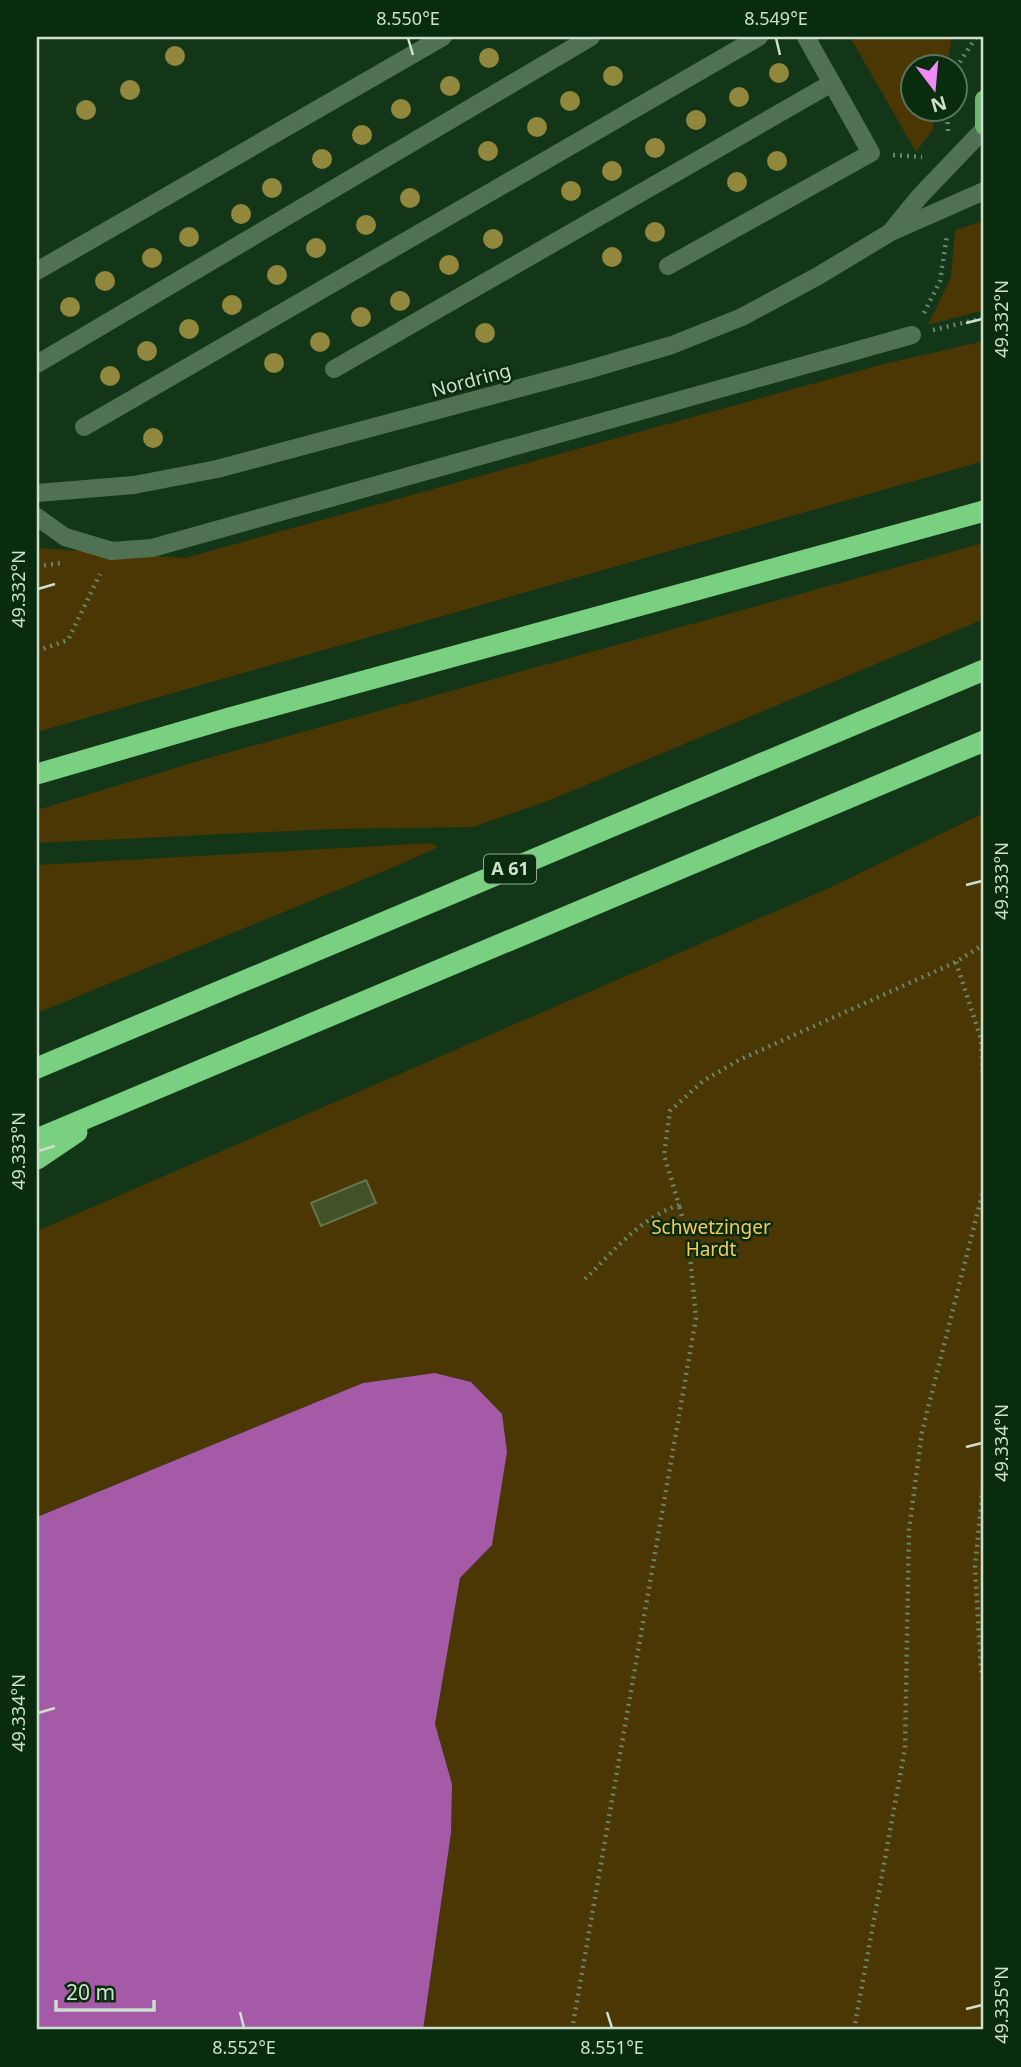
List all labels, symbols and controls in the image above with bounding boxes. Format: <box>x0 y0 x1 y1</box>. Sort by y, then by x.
text: 8.550°E <box>376 6 440 30</box>
text: 8.549°E <box>744 6 808 30</box>
north arrow <box>898 52 968 122</box>
text: N <box>928 90 950 119</box>
text: 49.332°N <box>989 280 1013 358</box>
street label: Nordring <box>428 357 514 403</box>
text: 49.332°N <box>6 550 30 628</box>
text: 49.333°N <box>989 842 1013 920</box>
road number: A 61 <box>484 854 536 884</box>
text: 49.333°N <box>6 1112 30 1190</box>
park label: Schwetzinger Hardt <box>651 1214 771 1262</box>
text: 49.334°N <box>989 1404 1013 1482</box>
text: 49.334°N <box>6 1674 30 1752</box>
text: 49.335°N <box>989 1966 1013 2044</box>
scale bar <box>56 1969 154 2013</box>
text: 20 m <box>66 1978 115 2006</box>
text: 8.552°E <box>212 2035 276 2059</box>
text: 8.551°E <box>580 2035 644 2059</box>

